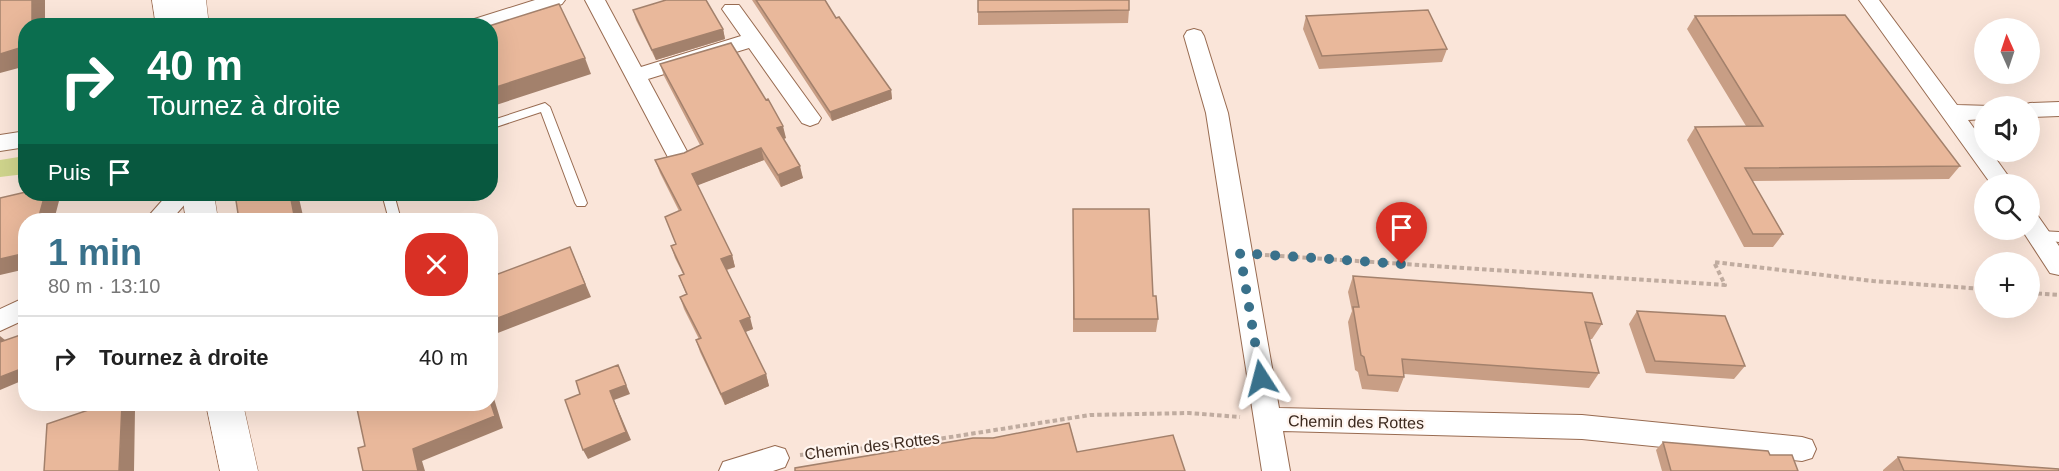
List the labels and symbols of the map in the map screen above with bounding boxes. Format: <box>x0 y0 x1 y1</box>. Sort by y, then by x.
north arrow <box>1974 18 2040 84</box>
pin <box>1376 202 1427 264</box>
position arrow <box>1229 346 1293 410</box>
street label: Chemin des Rottes <box>1288 412 1424 432</box>
street label: Chemin des Rottes <box>803 429 941 463</box>

